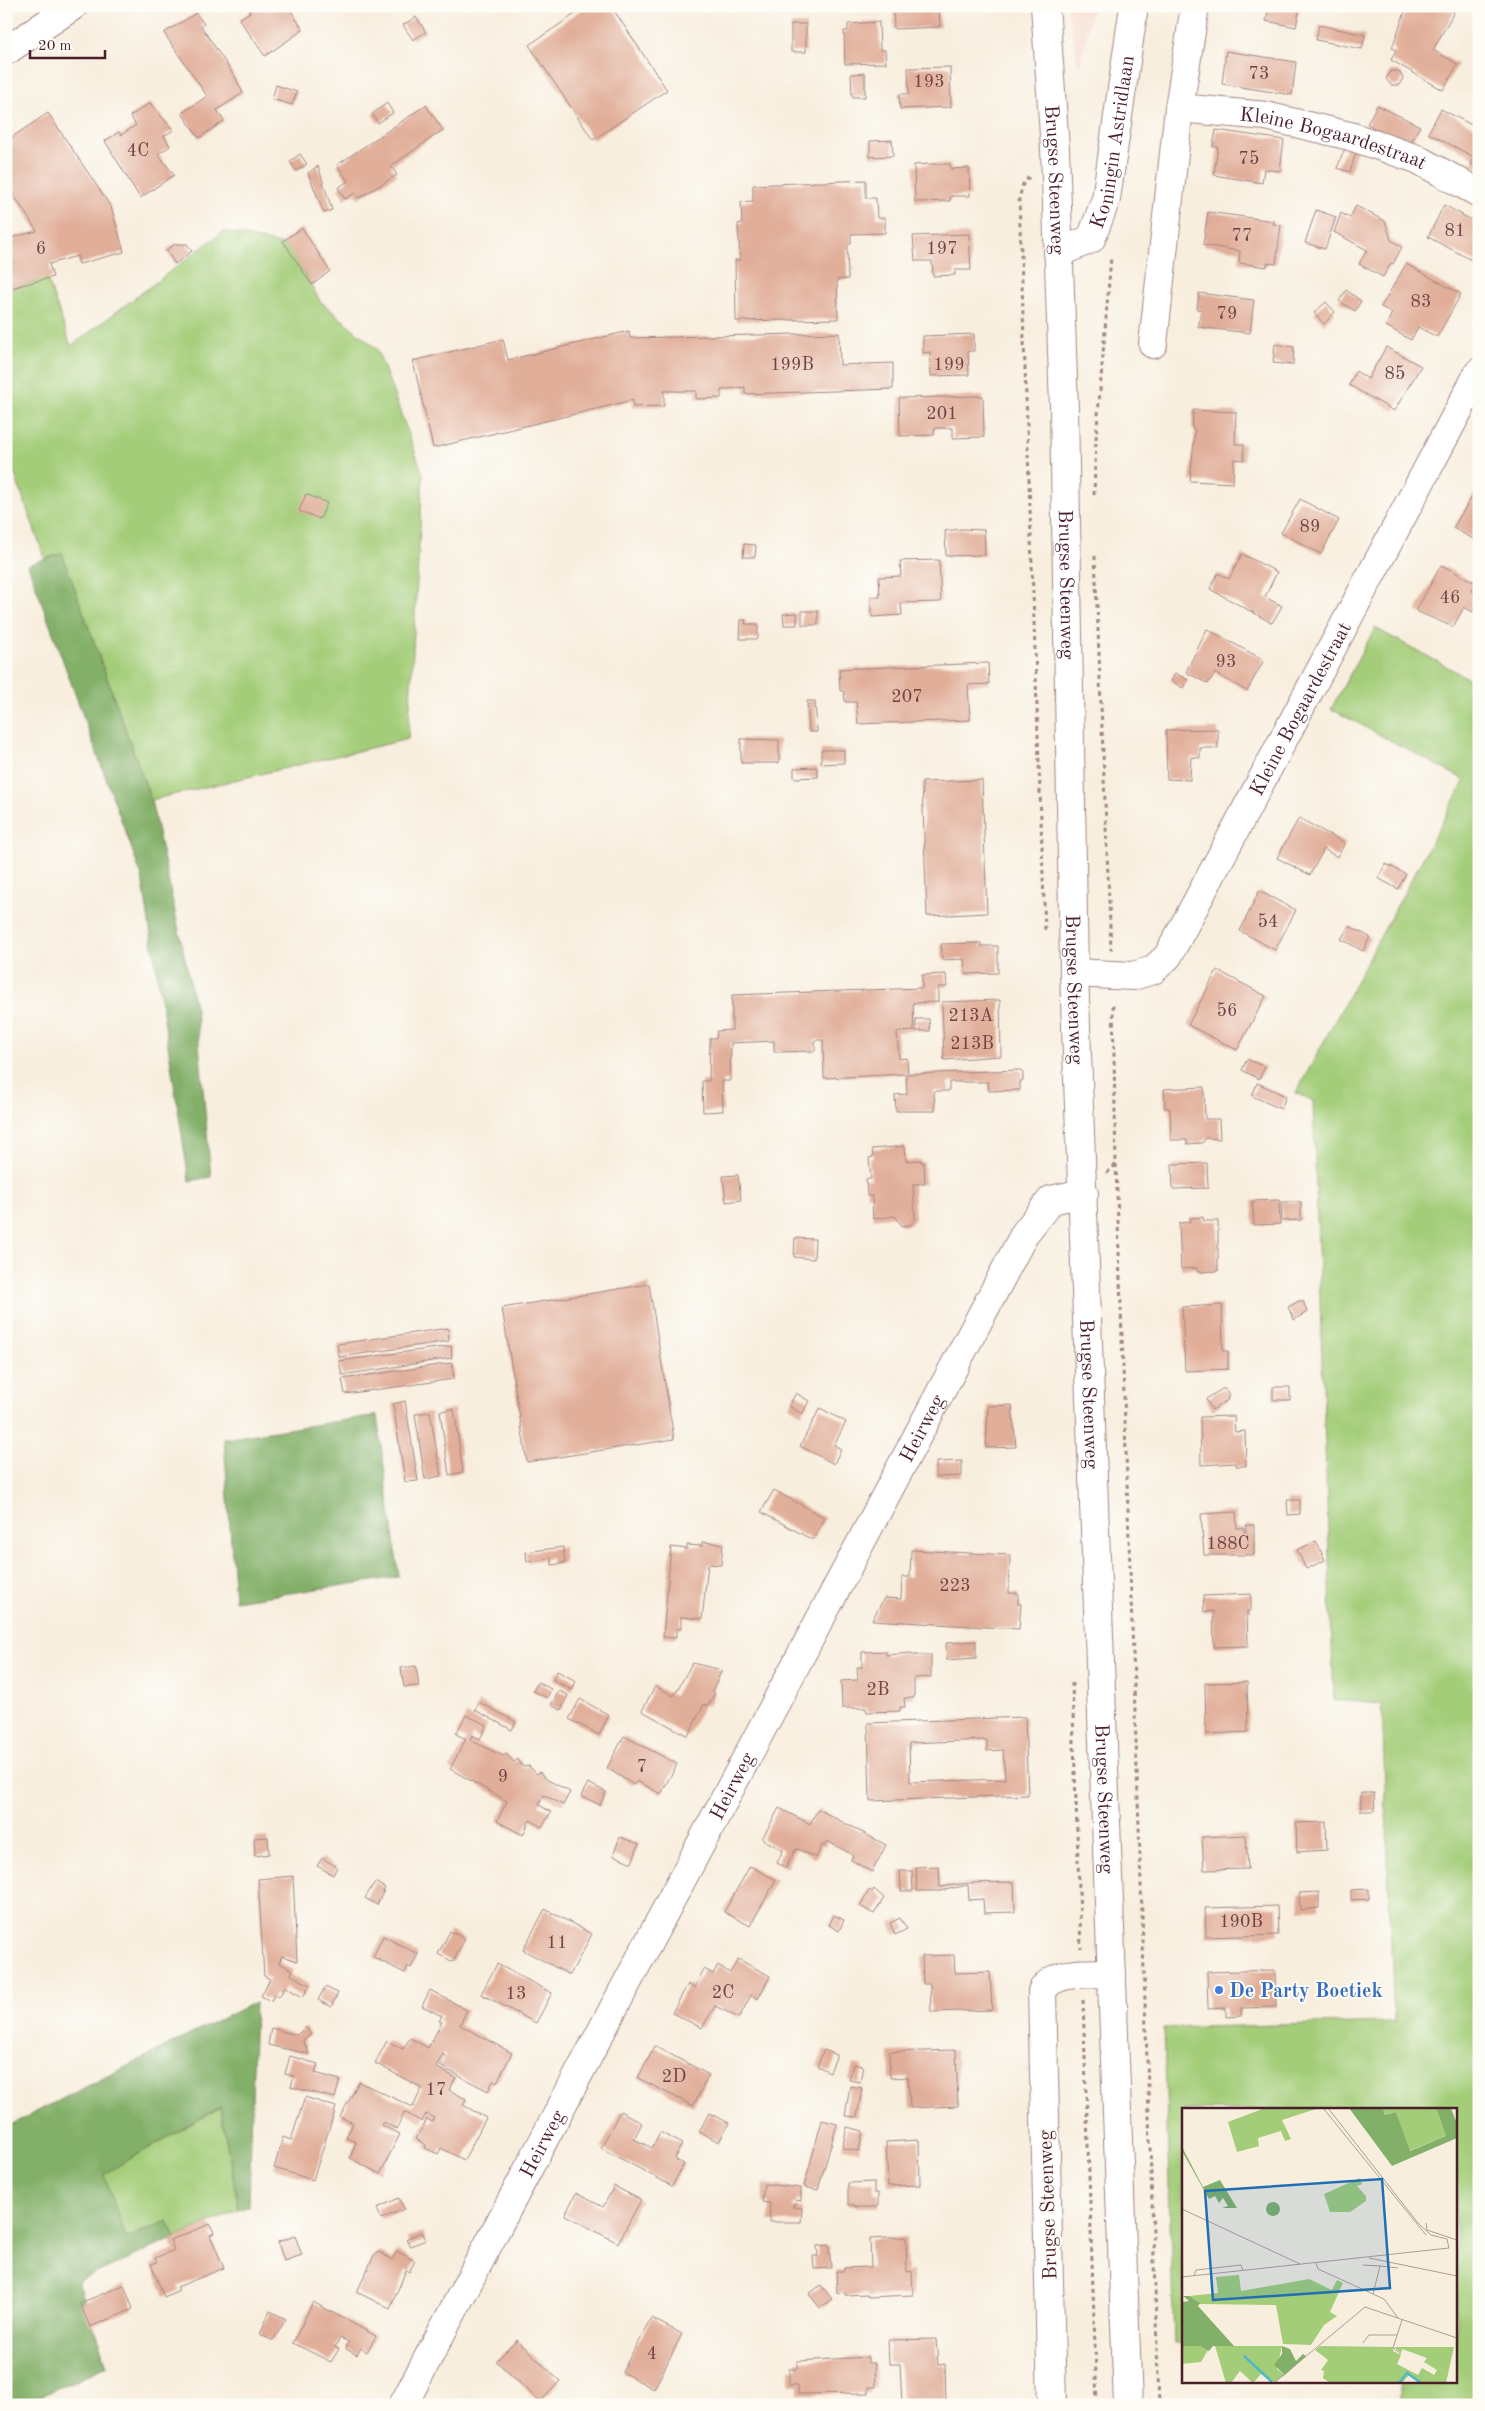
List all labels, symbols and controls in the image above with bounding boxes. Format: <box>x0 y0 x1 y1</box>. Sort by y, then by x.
scale bar <box>30 28 105 60</box>
text: 20 m <box>38 39 72 54</box>
street label: Koningin Astridlaan <box>1088 54 1139 232</box>
house number: 73 <box>1249 65 1269 83</box>
house number: 193 <box>913 73 945 91</box>
street label: Brugse Steenweg <box>1040 104 1067 255</box>
street label: Kleine Bogaardestraat <box>1239 106 1430 174</box>
house number: 4C <box>127 142 149 160</box>
house number: 75 <box>1239 150 1259 168</box>
house number: 81 <box>1445 222 1465 240</box>
house number: 77 <box>1232 227 1252 245</box>
house number: 6 <box>36 240 46 258</box>
house number: 197 <box>926 240 958 258</box>
house number: 83 <box>1411 293 1431 311</box>
house number: 79 <box>1217 305 1237 323</box>
house number: 199B <box>770 356 814 374</box>
house number: 199 <box>933 356 965 374</box>
house number: 85 <box>1385 365 1405 383</box>
house number: 201 <box>926 405 958 423</box>
street label: Brugse Steenweg <box>1054 509 1076 660</box>
house number: 89 <box>1300 518 1320 536</box>
house number: 46 <box>1440 589 1460 607</box>
street label: Kleine Bogaardestraat <box>1247 619 1356 799</box>
house number: 93 <box>1216 653 1236 671</box>
house number: 207 <box>891 688 923 706</box>
house number: 54 <box>1258 913 1278 931</box>
street label: Brugse Steenweg <box>1061 914 1085 1065</box>
house number: 56 <box>1217 1002 1237 1020</box>
house number: 213A <box>948 1007 994 1025</box>
house number: 213B <box>950 1035 994 1053</box>
street label: Brugse Steenweg <box>1075 1319 1101 1470</box>
street label: Heirweg <box>897 1392 949 1466</box>
house number: 188C <box>1206 1535 1250 1553</box>
house number: 223 <box>939 1577 971 1595</box>
house number: 2B <box>867 1681 889 1699</box>
street label: Brugse Steenweg <box>1090 1723 1116 1875</box>
street label: Heirweg <box>707 1750 759 1824</box>
house number: 7 <box>637 1758 647 1776</box>
house number: 9 <box>498 1768 508 1786</box>
house number: 190B <box>1219 1913 1263 1931</box>
house number: 11 <box>547 1934 567 1952</box>
place label: De Party Boetiek <box>1229 1982 1383 2002</box>
house number: 2C <box>712 1984 734 2002</box>
marker: De Party Boetiek <box>1213 1984 1225 1996</box>
house number: 13 <box>506 1985 526 2003</box>
house number: 2D <box>662 2068 686 2086</box>
house number: 17 <box>426 2081 446 2099</box>
street label: Heirweg <box>518 2107 570 2181</box>
inset map <box>1182 2108 1458 2384</box>
street label: Brugse Steenweg <box>1036 2129 1062 2280</box>
house number: 4 <box>647 2345 657 2363</box>

